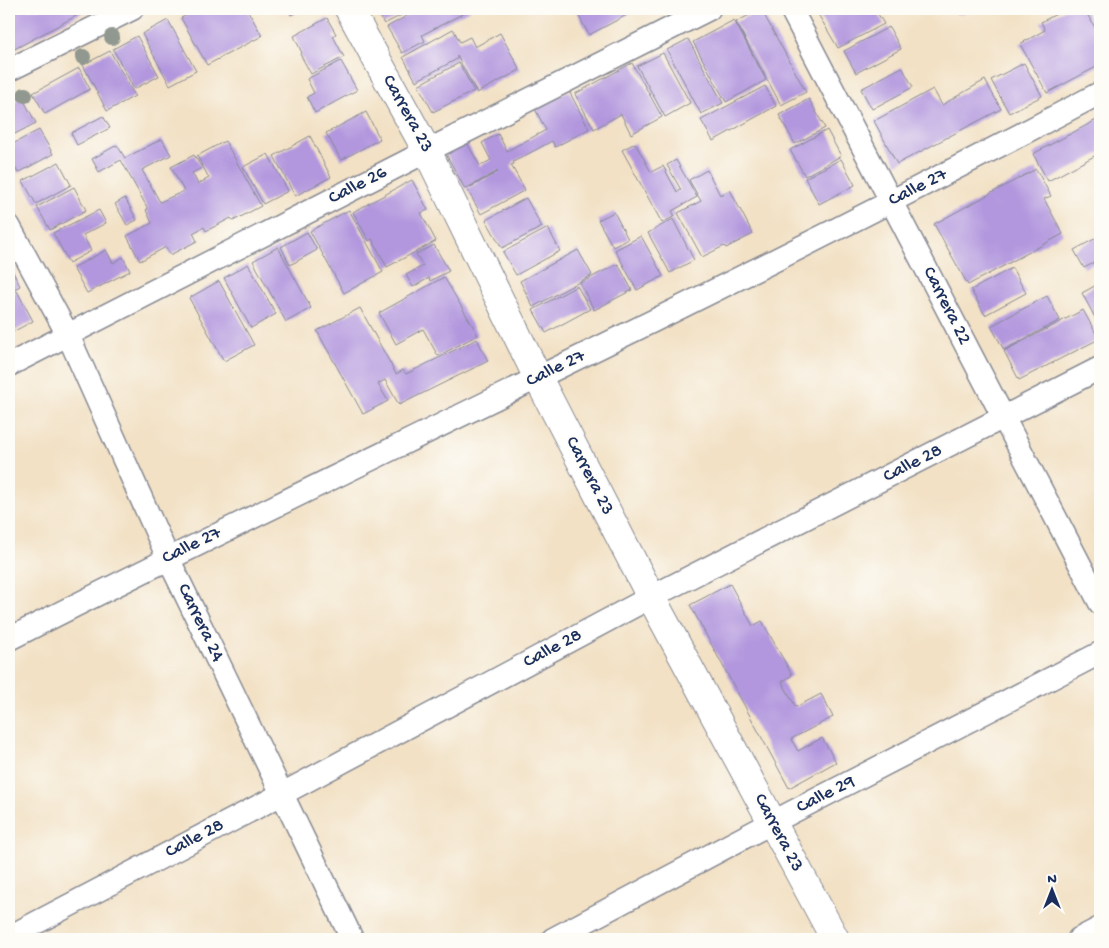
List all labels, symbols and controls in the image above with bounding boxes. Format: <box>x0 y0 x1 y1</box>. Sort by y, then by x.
street label: Carrera 23 <box>376 71 438 157</box>
street label: Calle 26 <box>325 161 391 210</box>
street label: Calle 27 <box>885 163 952 212</box>
street label: Carrera 22 <box>917 263 975 349</box>
street label: Calle 27 <box>523 344 590 393</box>
street label: Carrera 23 <box>559 433 619 519</box>
street label: Calle 28 <box>880 439 946 489</box>
street label: Calle 27 <box>159 521 226 570</box>
street label: Carrera 24 <box>171 580 229 666</box>
street label: Calle 28 <box>520 624 586 674</box>
street label: Calle 29 <box>793 770 859 819</box>
street label: Carrera 23 <box>748 790 808 876</box>
street label: Calle 28 <box>162 814 228 864</box>
north arrow <box>1026 866 1076 916</box>
text: N <box>1047 871 1057 888</box>

